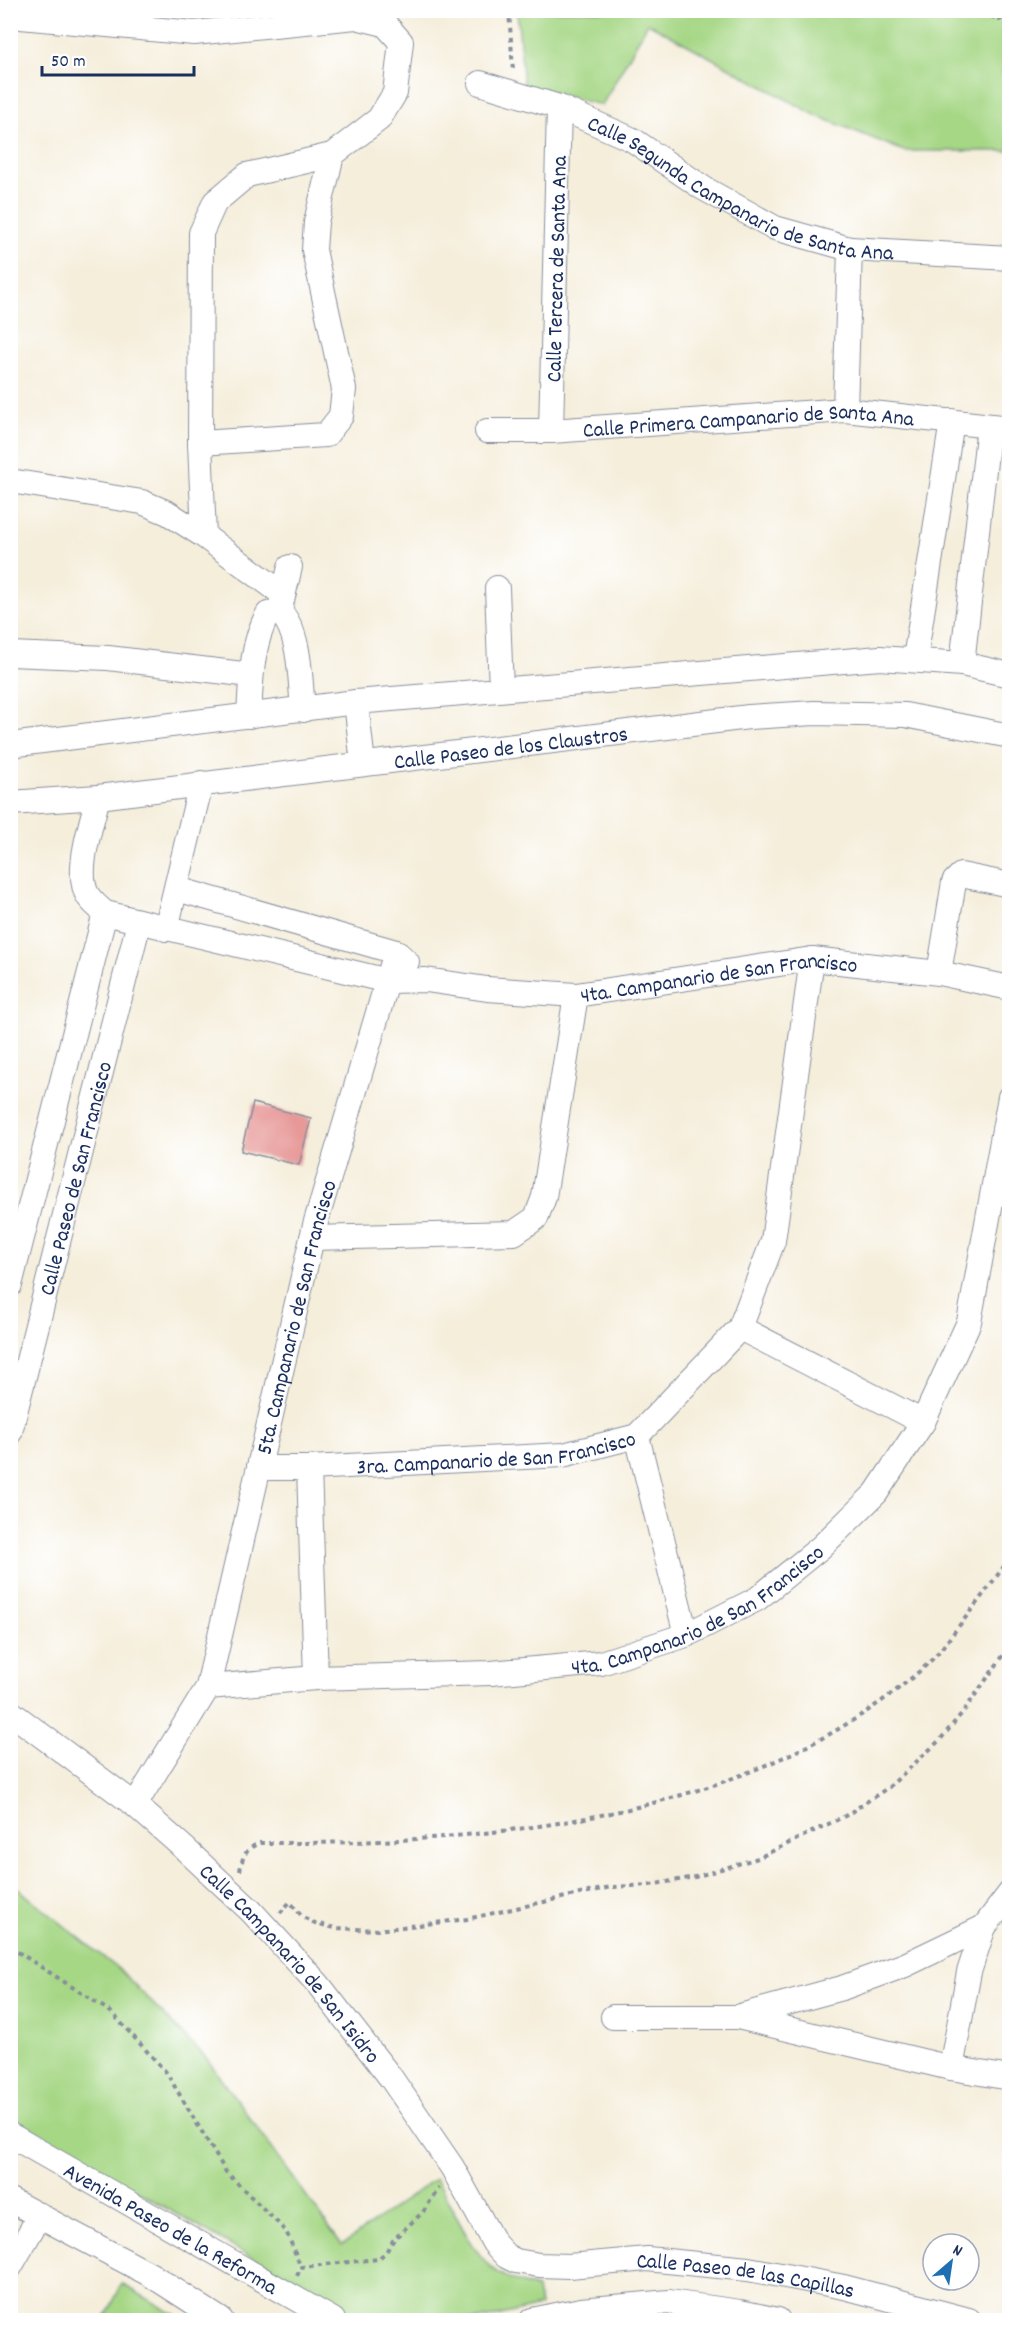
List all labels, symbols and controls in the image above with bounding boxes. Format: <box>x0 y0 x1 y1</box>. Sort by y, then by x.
scale bar <box>42 39 194 77</box>
text: 50 m <box>51 50 86 75</box>
street label: Calle Segunda Campanario de Santa Ana <box>582 110 895 270</box>
street label: Calle Tercera de Santa Ana <box>540 155 577 383</box>
street label: Calle Primera Campanario de Santa Ana <box>582 398 916 448</box>
street label: Calle Paseo de los Claustros <box>392 720 630 780</box>
street label: 4ta. Campanario de San Francisco <box>578 946 859 1013</box>
street label: Calle Paseo de San Francisco <box>33 1059 122 1299</box>
street label: 5ta. Campanario de San Francisco <box>250 1177 346 1458</box>
street label: 3ra. Campanario de San Francisco <box>356 1425 640 1485</box>
street label: 4ta. Campanario de San Francisco <box>570 1539 832 1685</box>
street label: Calle Campanario de San Isidro <box>191 1858 386 2071</box>
street label: Avenida Paseo de la Reforma <box>57 2157 283 2304</box>
north arrow <box>921 2232 981 2292</box>
text: N <box>948 2239 966 2263</box>
street label: Calle Paseo de las Capillas <box>635 2247 858 2308</box>

